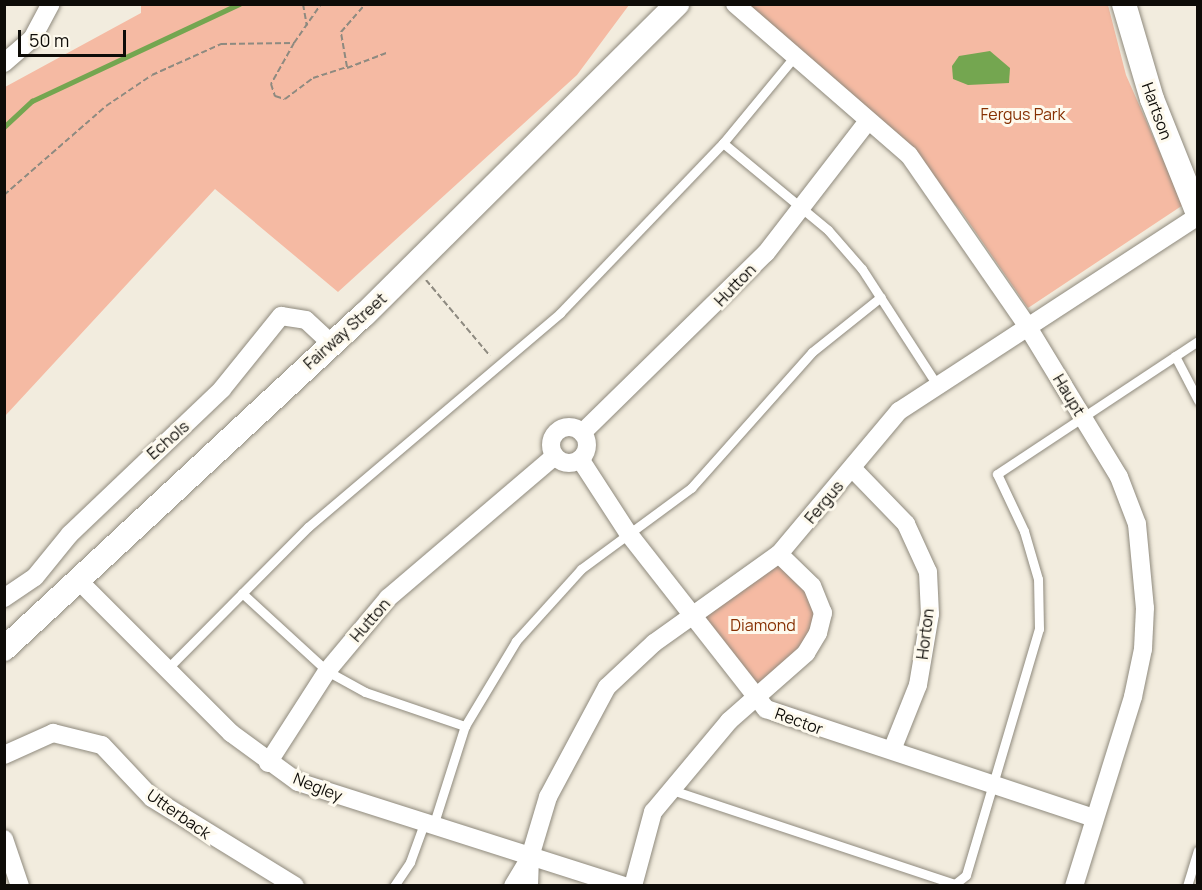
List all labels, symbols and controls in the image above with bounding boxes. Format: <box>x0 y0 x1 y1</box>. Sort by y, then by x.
scale bar <box>21 18 129 56</box>
text: 50 m <box>29 28 69 52</box>
street label: Hartson <box>1138 80 1176 142</box>
park label: Fergus Park <box>980 104 1066 124</box>
street label: Hutton <box>710 260 760 310</box>
street label: Fairway Street <box>300 289 390 373</box>
street label: Haupt <box>1049 371 1089 419</box>
street label: Echols <box>143 417 193 463</box>
street label: Fergus <box>801 477 847 527</box>
street label: Hutton <box>346 594 394 646</box>
street label: Horton <box>912 607 938 661</box>
park label: Diamond <box>730 615 796 635</box>
street label: Rector <box>772 703 826 739</box>
street label: Negley <box>291 769 345 805</box>
street label: Utterback <box>143 785 215 843</box>

